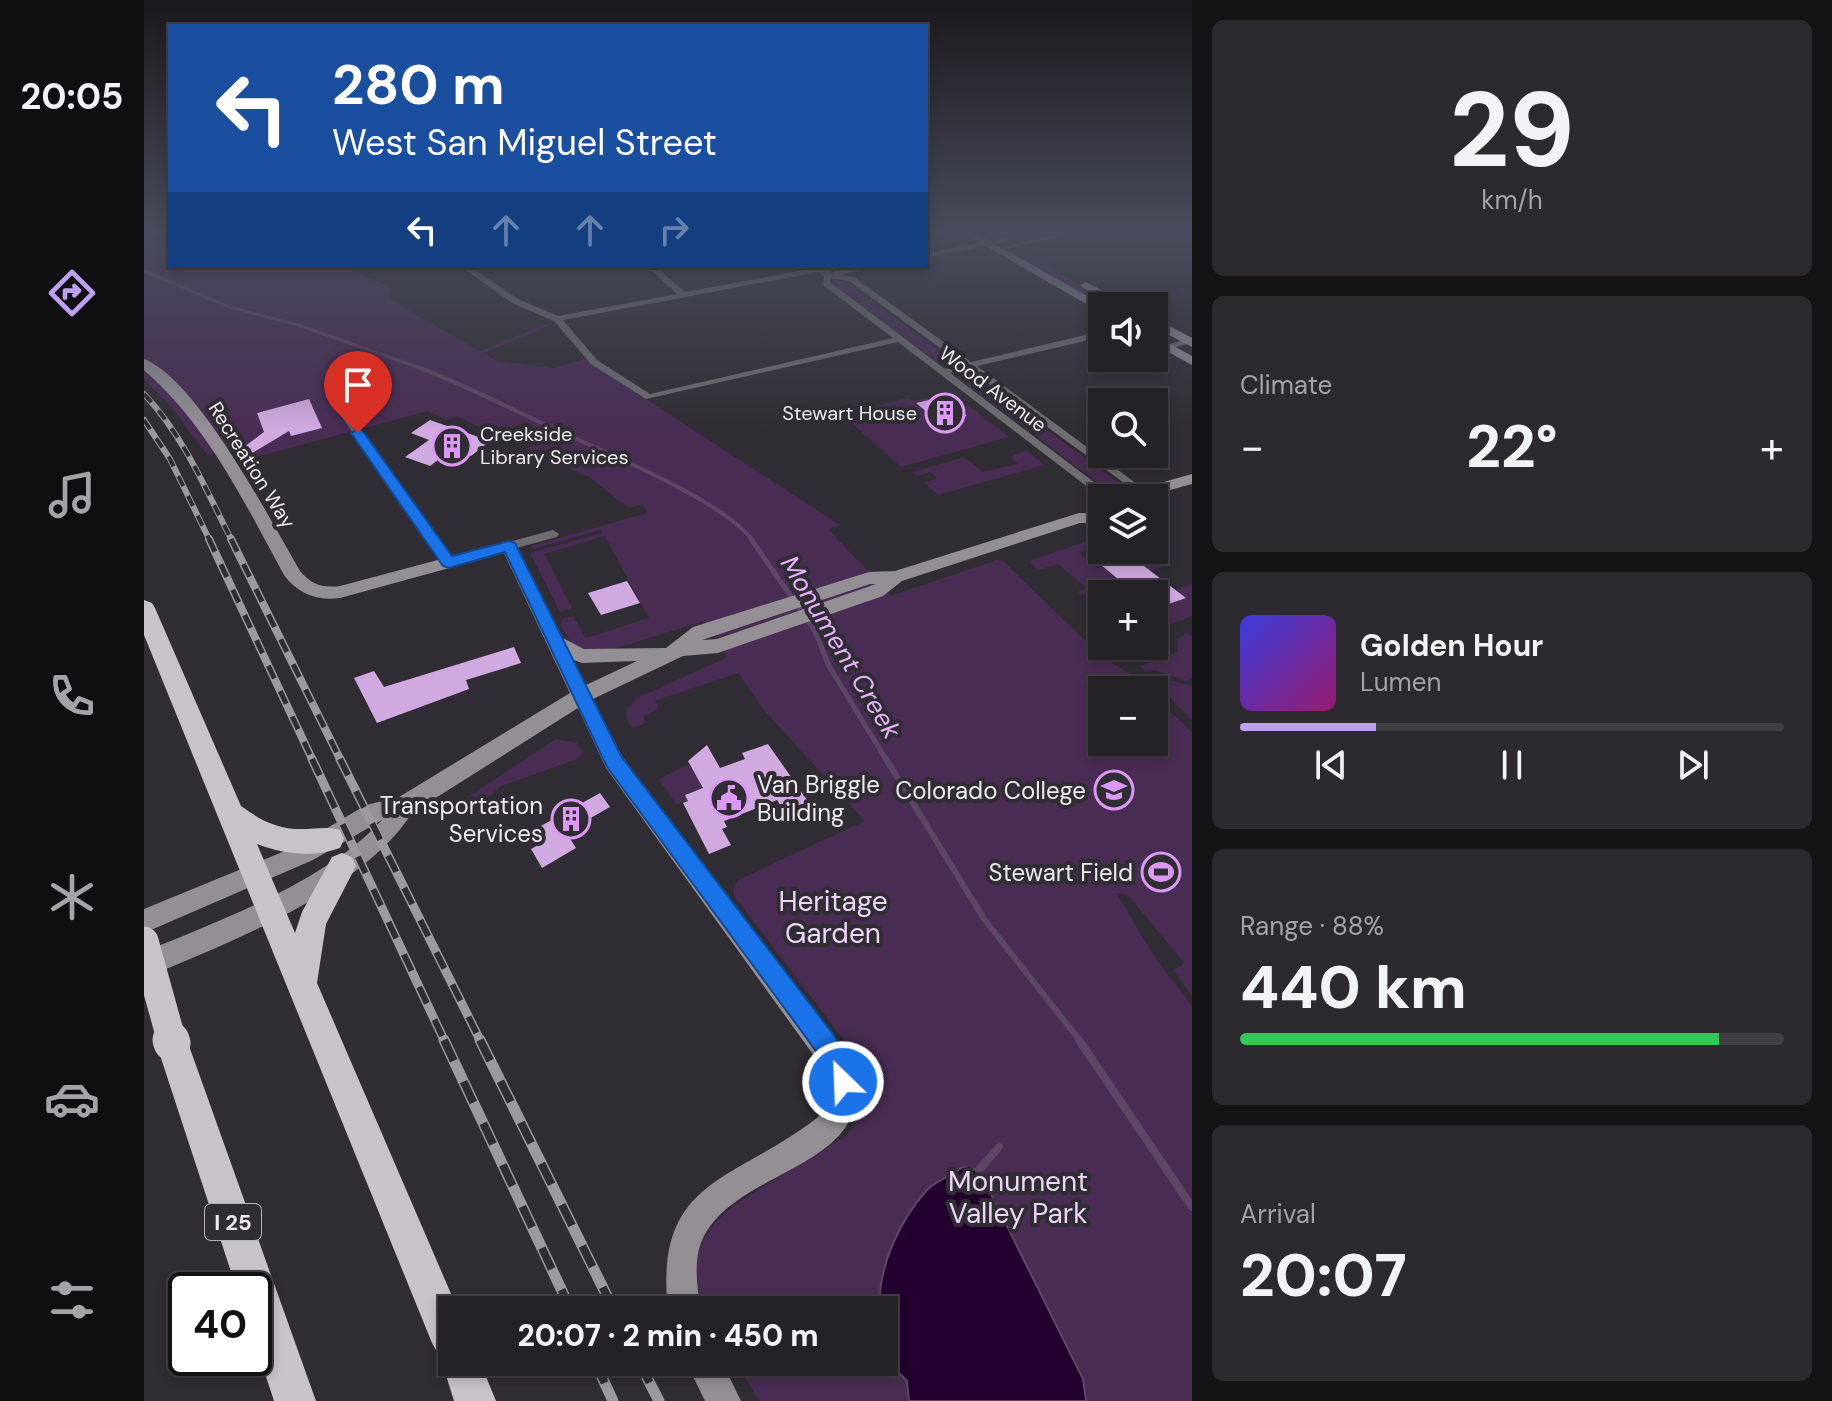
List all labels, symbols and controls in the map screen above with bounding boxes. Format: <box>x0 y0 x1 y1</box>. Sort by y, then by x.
text: 280 m <box>332 48 505 121</box>
icon: left <box>200 56 304 160</box>
text: 29 <box>1449 63 1575 198</box>
text: 20:05 <box>21 73 123 120</box>
text: West San Miguel Street <box>332 119 717 166</box>
text: km/h <box>1481 183 1543 217</box>
icon: left <box>400 208 444 252</box>
icon: ahead <box>484 208 528 252</box>
icon: ahead <box>568 208 612 252</box>
icon: right <box>652 208 696 252</box>
icon: directions <box>44 265 100 321</box>
map controls <box>1088 292 1168 756</box>
button: sound <box>1088 292 1168 372</box>
street label: Wood Avenue <box>934 340 1052 438</box>
pin <box>324 351 392 433</box>
icon: arrive <box>336 363 380 407</box>
text: Climate <box>1240 368 1332 402</box>
button: search <box>1088 388 1168 468</box>
building icon: Stewart House <box>924 392 966 434</box>
street label: Recreation Way <box>203 397 301 533</box>
place label: Stewart House <box>782 400 917 426</box>
text: 22° <box>1466 407 1558 486</box>
text: − <box>1240 418 1264 476</box>
text: + <box>1760 418 1784 476</box>
place label: Creekside Library Services <box>480 421 629 470</box>
building icon: Creekside Library Services <box>431 425 473 467</box>
icon: music <box>44 467 100 523</box>
button: layers <box>1088 484 1168 564</box>
water label: Monument Creek <box>773 549 910 746</box>
button: + <box>1088 580 1168 660</box>
text: Golden Hour <box>1360 626 1543 665</box>
text: Lumen <box>1360 665 1441 699</box>
icon: phone <box>44 668 100 724</box>
button: − <box>1088 676 1168 756</box>
icon: previous <box>1309 743 1353 787</box>
icon: pause <box>1490 743 1534 787</box>
icon: next <box>1671 743 1715 787</box>
place label: Van Briggle Building <box>757 769 880 828</box>
school or university icon: Colorado College <box>1093 769 1135 811</box>
place label: Colorado College <box>895 775 1086 806</box>
public building icon: Van Briggle Building <box>708 777 750 819</box>
place label: Transportation Services <box>380 790 543 849</box>
building icon: Transportation Services <box>550 798 592 840</box>
sports icon: Stewart Field <box>1140 851 1182 893</box>
place label: Stewart Field <box>989 857 1133 888</box>
icon: climate <box>44 869 100 925</box>
park label: Heritage Garden <box>778 883 888 952</box>
text: Range · 88% <box>1240 909 1384 943</box>
text: 440 km <box>1240 948 1467 1027</box>
position arrow <box>801 1040 885 1124</box>
icon: car <box>44 1071 100 1127</box>
park label: Monument Valley Park <box>948 1163 1088 1232</box>
text: Arrival <box>1240 1197 1316 1231</box>
road number: I 25 <box>205 1204 261 1240</box>
text: 20:07 <box>1240 1236 1407 1315</box>
icon: filters <box>44 1272 100 1328</box>
speed limit sign: 40 <box>168 1272 272 1376</box>
text: 20:07 · 2 min · 450 m <box>517 1316 819 1355</box>

